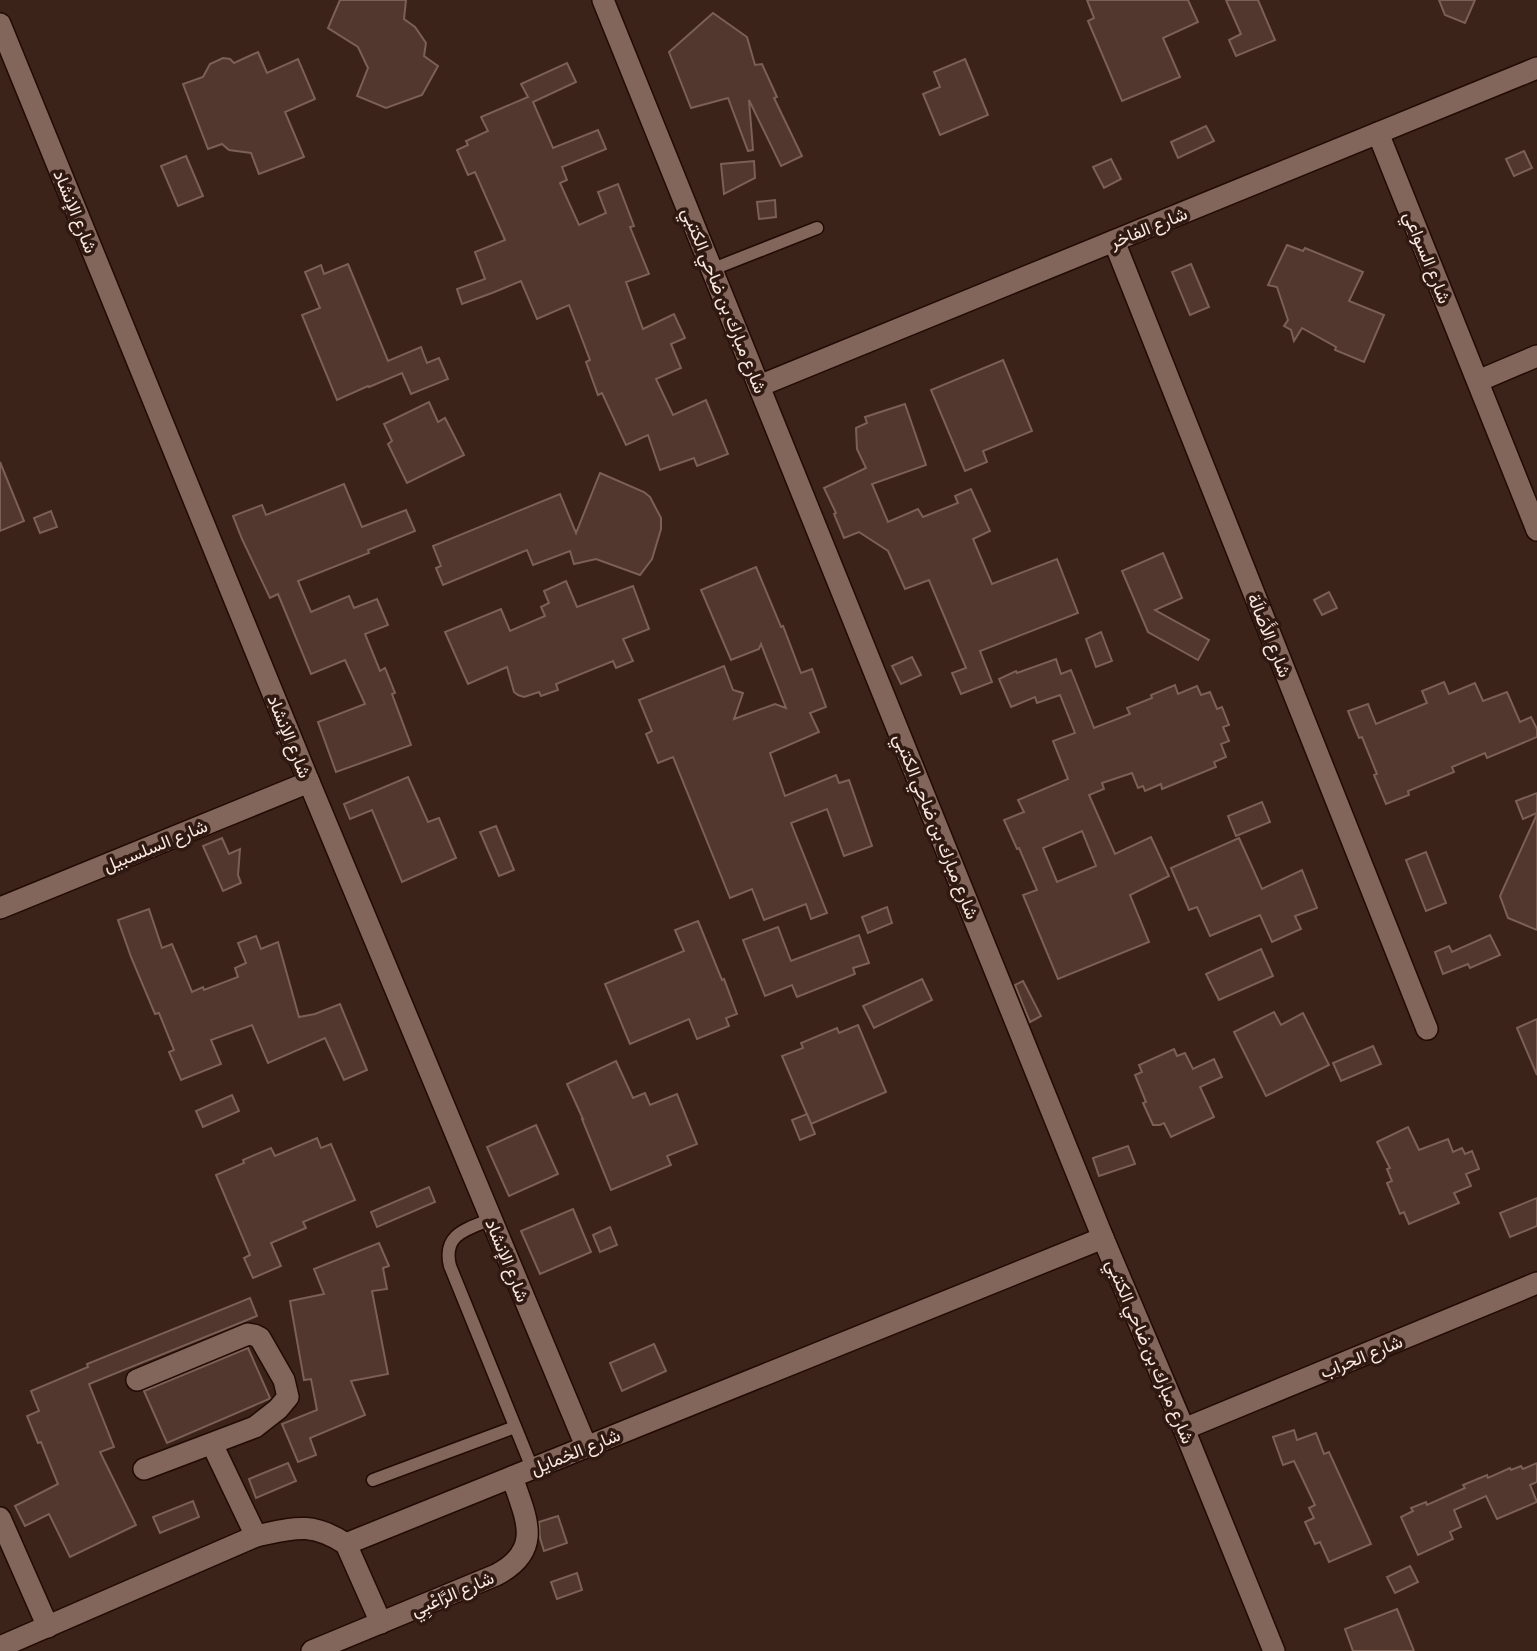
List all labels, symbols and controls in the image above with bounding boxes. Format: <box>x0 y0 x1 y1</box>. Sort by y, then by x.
street label: شارع الإنشاد <box>47 166 103 257</box>
street label: شارع الفاخر <box>1105 201 1191 255</box>
street label: شارع مبارك بن ضاحي الكتبي <box>673 204 772 398</box>
street label: شارع السواعي <box>1395 208 1456 308</box>
street label: شارع الأَصَالَة <box>1241 589 1298 681</box>
street label: شارع الإنشاد <box>261 691 317 782</box>
street label: شارع مبارك بن ضاحي الكتبي <box>885 730 984 924</box>
street label: شارع السلسبيل <box>100 814 211 878</box>
street label: شارع الإنشاد <box>479 1215 535 1306</box>
street label: شارع مبارك بن ضاحي الكتبي <box>1098 1255 1200 1449</box>
street label: شارع الحراب <box>1317 1329 1406 1384</box>
street label: شارع الخمايل <box>527 1423 624 1481</box>
street label: شارع الرَّاعْبِي <box>407 1566 499 1625</box>

